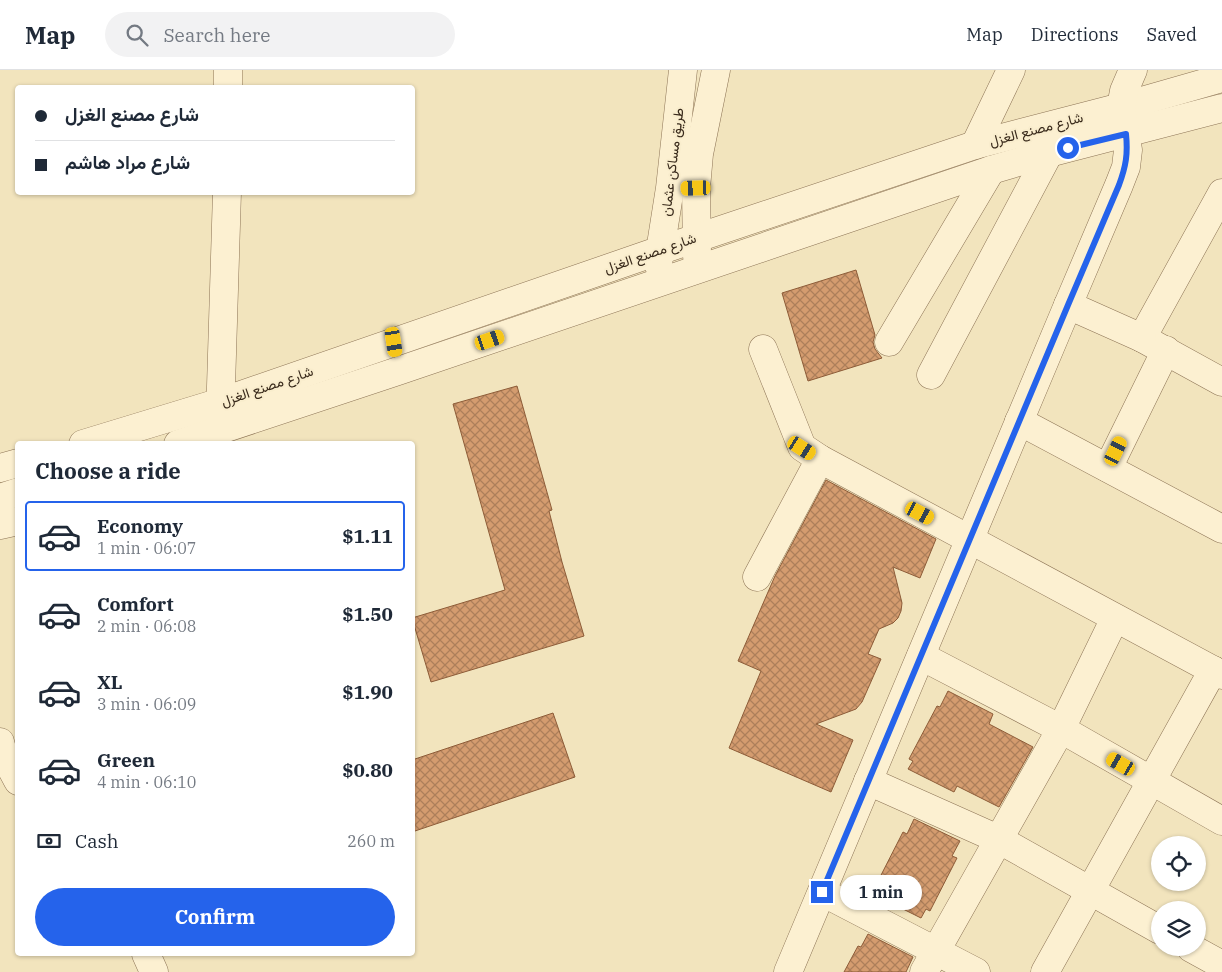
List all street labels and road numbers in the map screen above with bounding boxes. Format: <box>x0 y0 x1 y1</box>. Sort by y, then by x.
street label: طريق مساكن عثمان <box>656 107 688 217</box>
street label: شارع مصنع الغزل <box>987 108 1085 152</box>
street label: شارع مصنع الغزل <box>601 229 699 279</box>
street label: شارع مصنع الغزل <box>218 362 316 412</box>

